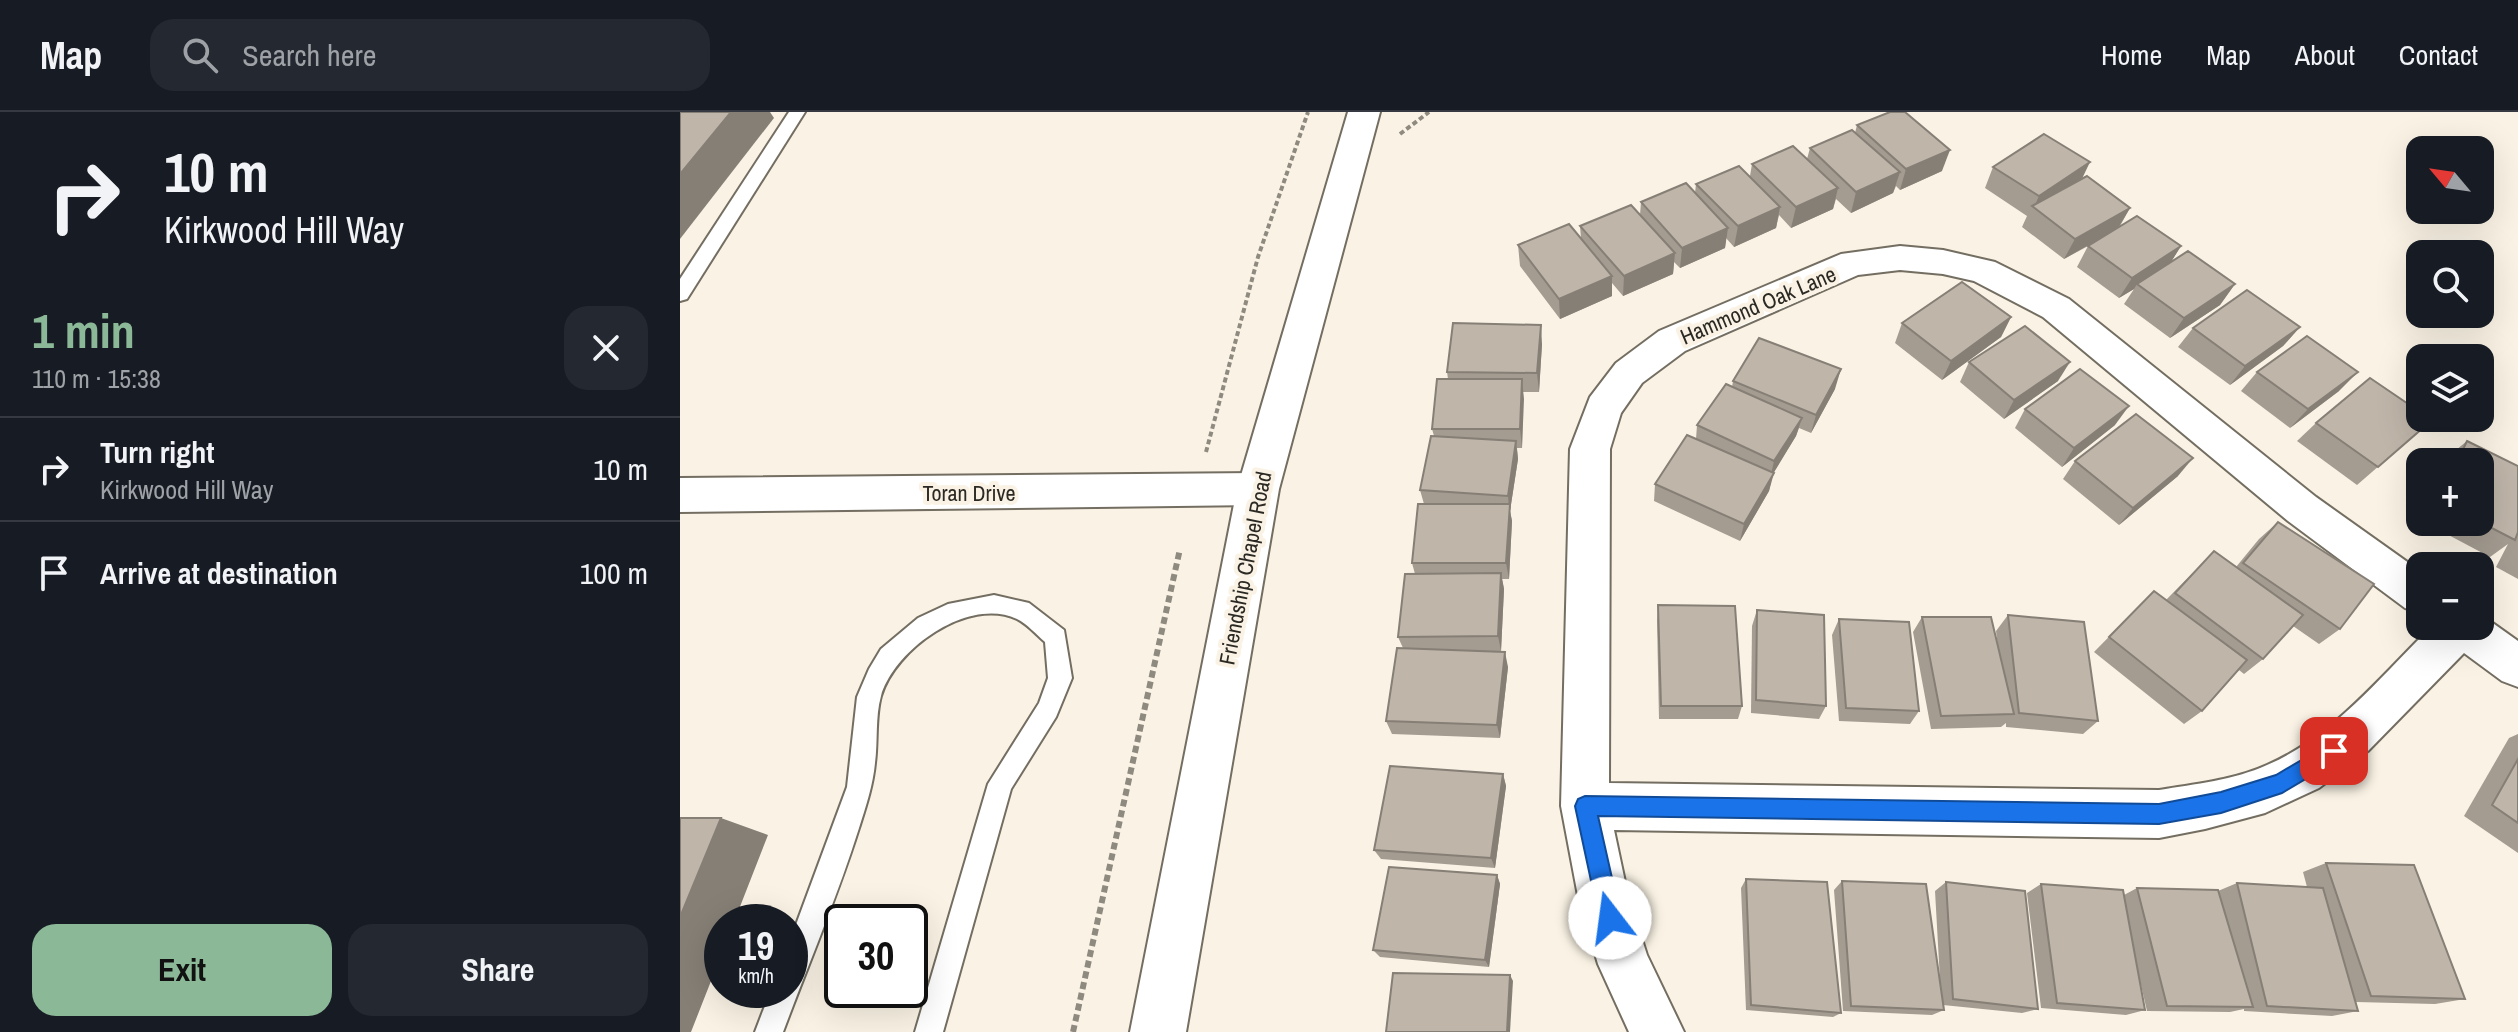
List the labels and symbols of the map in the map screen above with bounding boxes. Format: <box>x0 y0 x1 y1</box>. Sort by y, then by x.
north arrow <box>2406 136 2494 224</box>
street label: Hammond Oak Lane <box>1676 259 1840 351</box>
street label: Friendship Chapel Road <box>1212 469 1278 667</box>
street label: Toran Drive <box>922 478 1016 508</box>
pin <box>2300 717 2368 785</box>
position arrow <box>1568 876 1652 960</box>
speed limit sign: 30 <box>824 904 928 1008</box>

